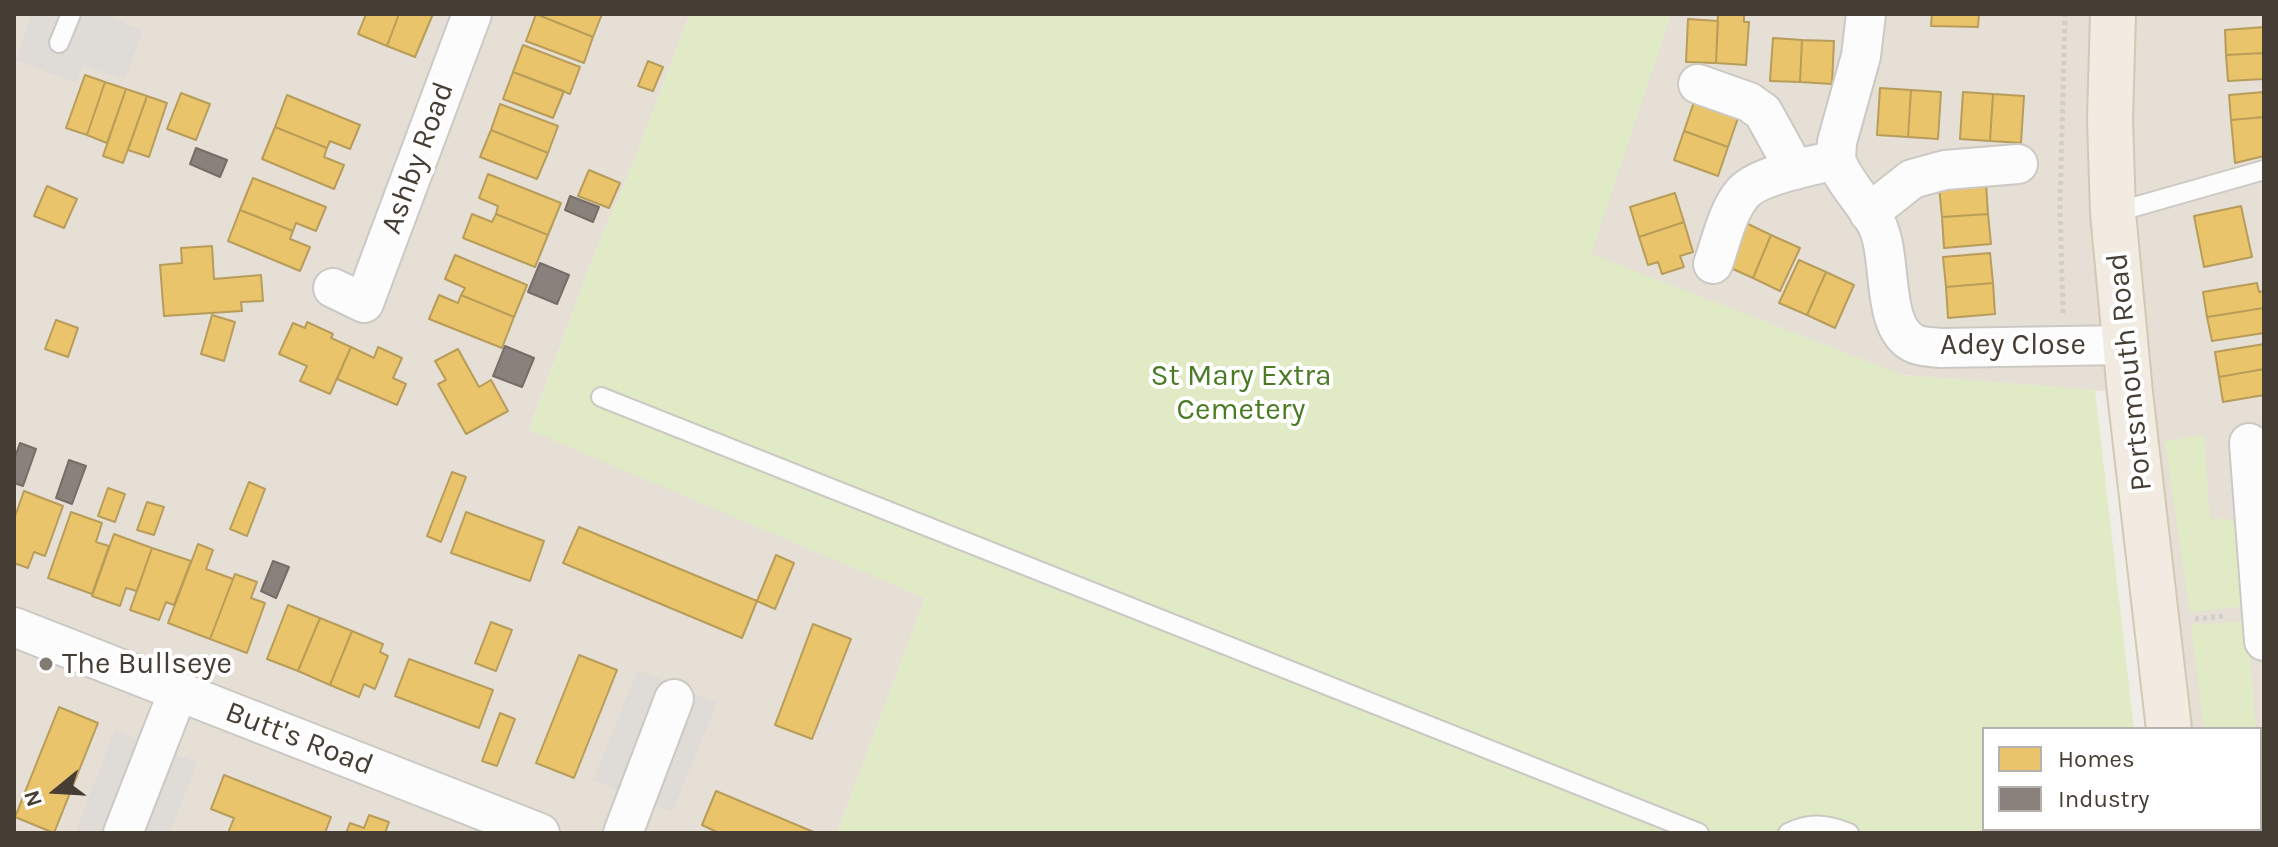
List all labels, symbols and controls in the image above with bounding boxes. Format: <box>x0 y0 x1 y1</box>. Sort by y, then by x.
street label: Ashby Road <box>374 77 462 239</box>
street label: Portsmouth Road <box>2100 251 2160 493</box>
street label: Adey Close <box>1940 327 2086 363</box>
park label: St Mary Extra Cemetery <box>1150 358 1332 428</box>
place label: The Bullseye <box>62 646 232 682</box>
marker: The Bullseye <box>37 655 55 673</box>
street label: Butt's Road <box>220 694 378 784</box>
legend <box>1982 727 2262 831</box>
text: Homes <box>2058 745 2135 773</box>
north arrow <box>16 751 96 831</box>
text: Industry <box>2058 785 2149 813</box>
text: N <box>18 787 48 810</box>

